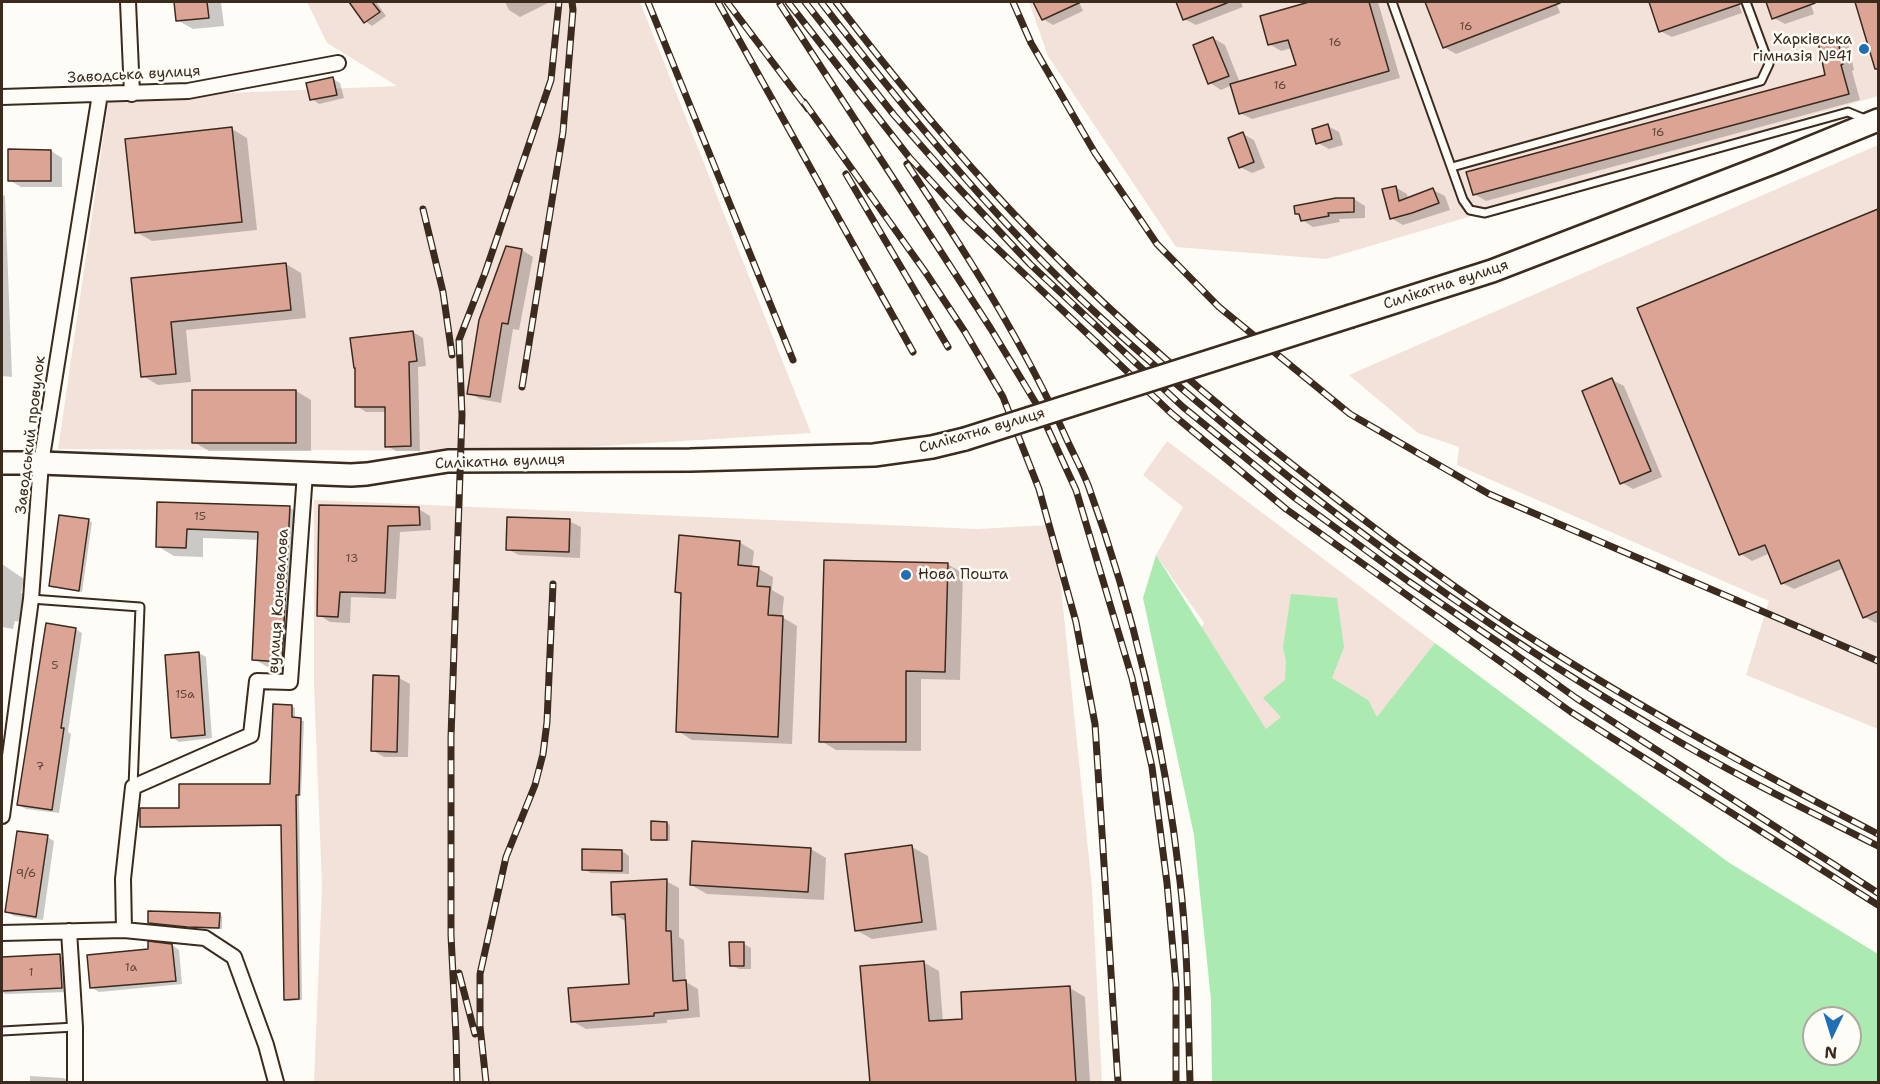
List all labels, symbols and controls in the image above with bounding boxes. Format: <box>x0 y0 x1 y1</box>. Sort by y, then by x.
house number: 16 <box>1459 20 1473 34</box>
place label: Харківська гімназія №41 <box>1753 31 1852 66</box>
house number: 16 <box>1328 36 1342 50</box>
marker: Харківська гімназія №41 <box>1857 42 1871 56</box>
street label: Заводська вулиця <box>67 63 201 87</box>
house number: 16 <box>1273 79 1287 93</box>
house number: 16 <box>1651 126 1665 140</box>
street label: Силікатна вулиця <box>1381 256 1511 314</box>
street label: Заводський провулок <box>12 355 50 515</box>
street label: Силікатна вулиця <box>917 404 1047 458</box>
street label: Силікатна вулиця <box>435 451 565 473</box>
house number: 15 <box>194 510 206 524</box>
street label: вулиця Коновалова <box>265 528 293 674</box>
house number: 13 <box>346 552 358 566</box>
place label: Нова Пошта <box>918 566 1008 584</box>
marker: Нова Пошта <box>899 568 913 582</box>
house number: 5 <box>51 659 59 673</box>
house number: 15а <box>175 688 195 702</box>
house number: 7 <box>36 760 44 774</box>
house number: 9/6 <box>16 867 36 881</box>
house number: 1а <box>125 961 137 975</box>
house number: 1 <box>28 966 34 980</box>
north arrow <box>1802 1006 1862 1066</box>
text: N <box>1824 1042 1838 1063</box>

